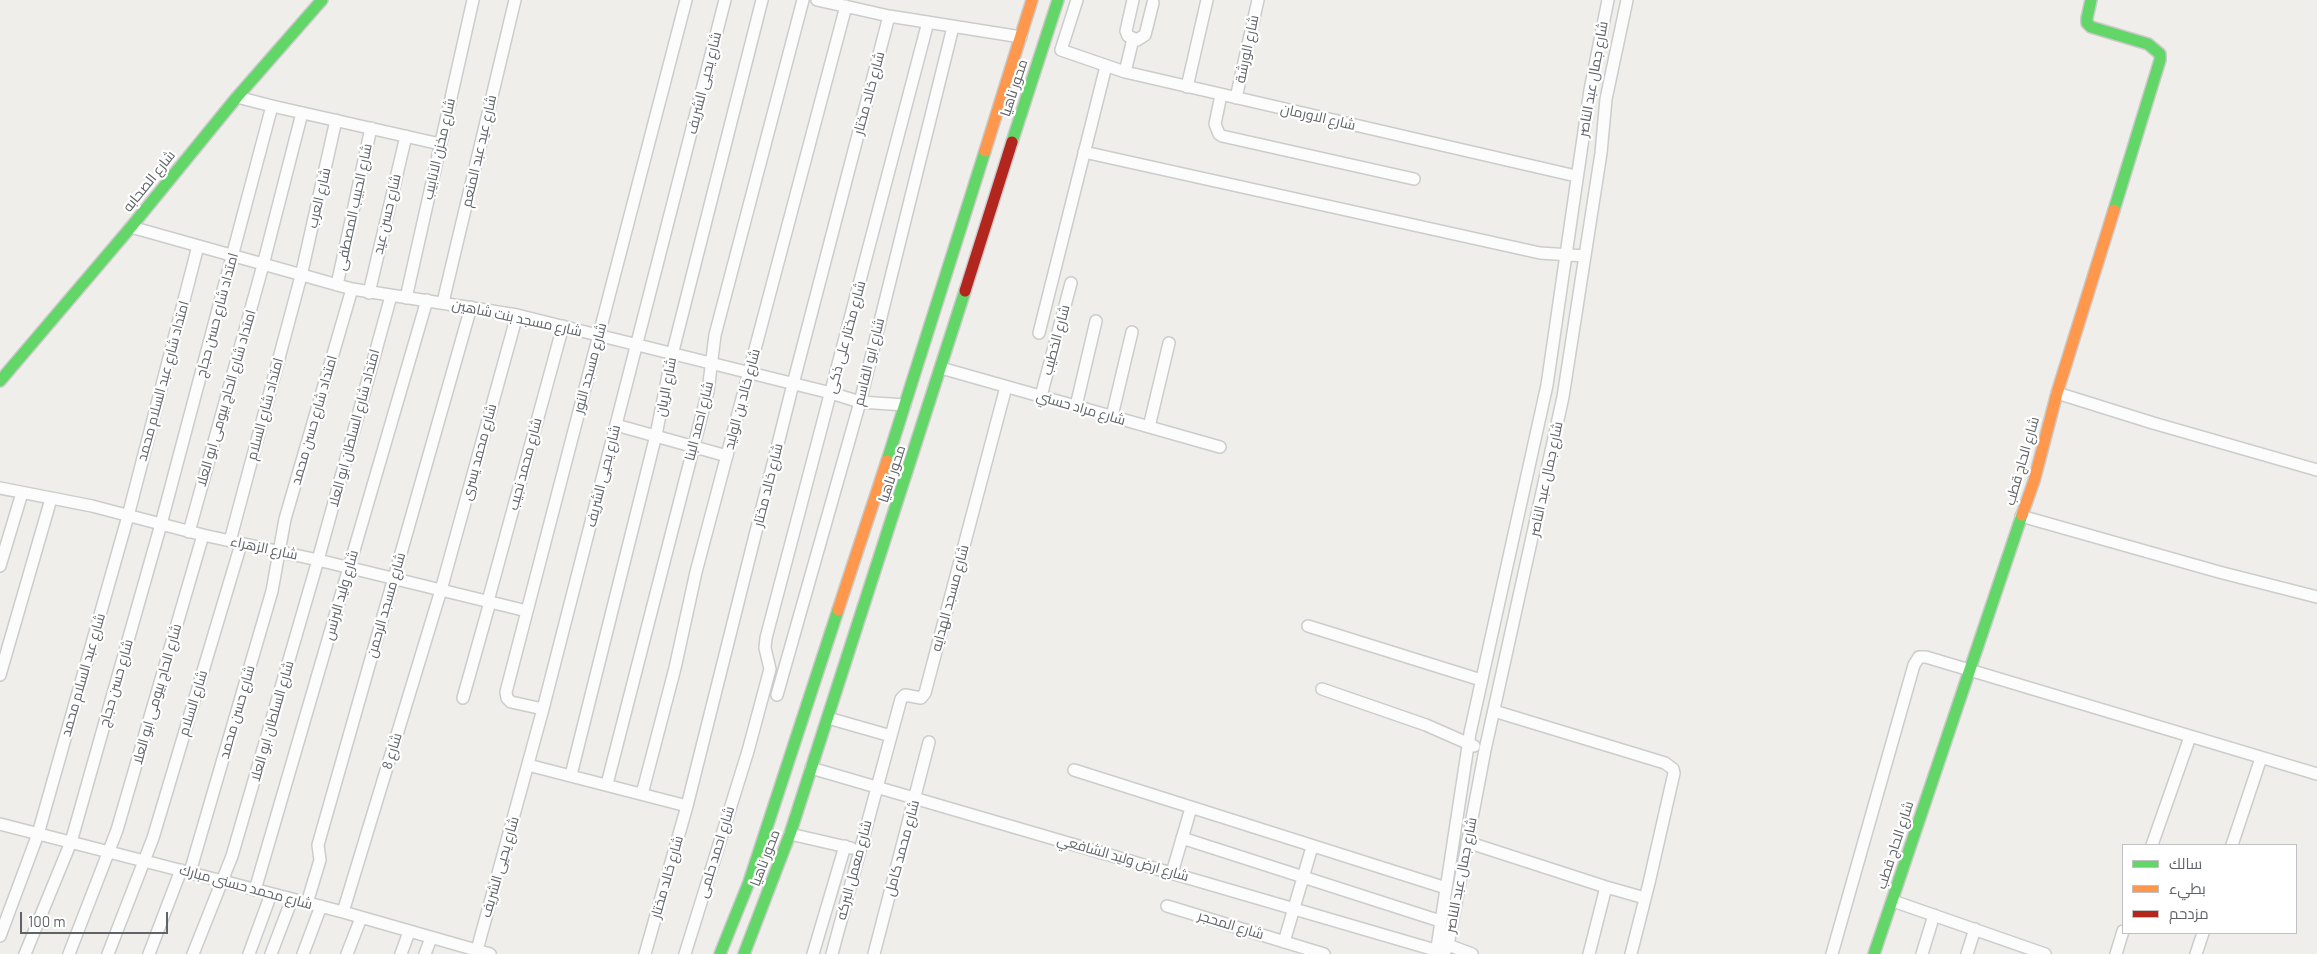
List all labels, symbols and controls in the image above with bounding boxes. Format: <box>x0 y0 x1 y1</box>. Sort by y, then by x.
street label: شارع الورشة <box>1232 14 1262 84</box>
street label: شارع جمال عبد الناصر <box>1575 20 1611 138</box>
street label: شارع يحيى الشريف <box>683 30 725 136</box>
street label: شارع خالد مختار <box>850 50 888 136</box>
street label: محور ناهيا <box>997 57 1031 119</box>
street label: شارع عيد عبد المنعم <box>458 93 500 209</box>
street label: شارع مخزن الانابيب <box>419 97 459 201</box>
street label: شارع الاورمان <box>1279 100 1357 134</box>
street label: شارع الحبيب المصطفى <box>332 142 376 272</box>
street label: شارع الصحابه <box>119 147 179 215</box>
street label: شارع العرب <box>304 166 334 230</box>
street label: شارع حسن عيد <box>370 172 404 256</box>
street label: امتداد شارع حسن حجاج <box>192 251 242 379</box>
street label: شارع مختار على ذكى <box>823 279 869 395</box>
street label: شارع مسجد بنت شاهين <box>450 296 584 340</box>
street label: امتداد شارع عبد السلام محمد <box>133 299 193 463</box>
street label: شارع الخطيب <box>1039 303 1073 377</box>
street label: امتداد شارع الحاج بيومى ابو العلا <box>193 308 259 488</box>
street label: شارع ابو القاسم <box>850 316 888 408</box>
street label: شارع مسجد النور <box>570 321 610 415</box>
street label: امتداد شارع السلطان ابو العلا <box>325 347 383 509</box>
street label: شارع خالد بن الوليد <box>720 347 764 451</box>
street label: امتداد شارع حسن محمد <box>287 353 341 487</box>
street label: امتداد شارع السلام <box>243 356 287 462</box>
street label: شارع الريان <box>652 356 680 418</box>
street label: شارع احمد البنا <box>681 380 717 462</box>
street label: شارع مراد حسني <box>1035 387 1127 429</box>
street label: شارع محمد يسرى <box>458 402 500 502</box>
street label: شارع الحاج قطب <box>2001 415 2043 507</box>
street label: شارع محمد نجيب <box>505 416 545 512</box>
street label: شارع جمال عبد الناصر <box>1526 420 1566 538</box>
street label: شارع يحيى الشريف <box>582 423 624 529</box>
street label: شارع خالد مختار <box>750 442 786 528</box>
street label: محور ناهيا <box>875 443 909 505</box>
street label: شارع الزهراء <box>229 533 299 563</box>
street label: شارع مسجد الهدايه <box>928 543 972 653</box>
street label: شارع وليد البرنس <box>320 548 362 642</box>
street label: شارع مسجد الرحمن <box>363 551 409 659</box>
street label: شارع عبد السلام محمد <box>57 611 109 739</box>
street label: شارع الحاج بيومى ابو العلا <box>129 622 185 766</box>
street label: شارع حسن حجاج <box>95 637 137 729</box>
street label: شارع السلطان ابو العلا <box>247 659 297 783</box>
street label: شارع حسن محمد <box>216 663 258 761</box>
street label: شارع السلام <box>175 668 211 738</box>
street label: شارع 8 <box>379 731 405 771</box>
street label: شارع محمد كامل <box>881 798 923 898</box>
street label: شارع الحاج قطب <box>1873 799 1917 891</box>
street label: شارع احمد حلمى <box>694 804 738 900</box>
street label: شارع يحيى الشريف <box>478 814 522 920</box>
street label: شارع جمال عبد الناصر <box>1442 816 1480 934</box>
street label: شارع معمل البركه <box>833 818 875 922</box>
street label: محور ناهيا <box>747 827 783 889</box>
street label: شارع ارض وليد الشافعي <box>1055 831 1191 885</box>
street label: شارع خالد مختار <box>647 834 687 920</box>
legend <box>2122 844 2297 934</box>
text: سالك <box>2169 854 2202 872</box>
street label: شارع محمد حسنى مبارك <box>178 861 314 913</box>
text: بطيء <box>2169 879 2206 897</box>
scale bar <box>22 902 170 934</box>
text: مزدحم <box>2169 904 2209 922</box>
street label: شارع المحجر <box>1196 907 1266 943</box>
text: 100 m <box>28 912 66 930</box>

